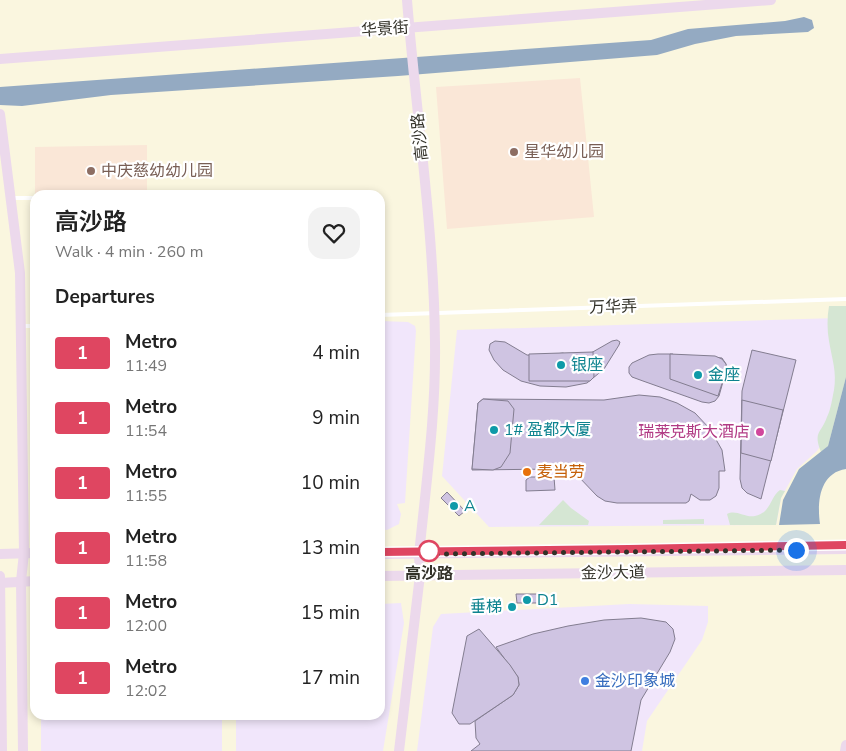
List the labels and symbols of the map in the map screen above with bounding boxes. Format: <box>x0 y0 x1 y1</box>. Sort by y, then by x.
street label: 华景街 <box>360 16 410 42</box>
street label: 高沙路 <box>407 112 433 162</box>
place label: 星华幼儿园 <box>524 141 604 163</box>
marker: 星华幼儿园 <box>508 146 520 158</box>
place label: 中庆慈幼幼儿园 <box>101 160 213 182</box>
marker: 中庆慈幼幼儿园 <box>85 165 97 177</box>
street label: 万华弄 <box>589 295 637 319</box>
place label: 银座 <box>571 354 603 376</box>
marker: 银座 <box>555 359 567 371</box>
place label: 金座 <box>708 364 740 386</box>
marker: 金座 <box>692 369 704 381</box>
place label: 1# 盈都大厦 <box>504 419 591 441</box>
place label: 瑞莱克斯大酒店 <box>638 421 750 443</box>
marker: 1# 盈都大厦 <box>488 424 500 436</box>
marker: 瑞莱克斯大酒店 <box>754 426 766 438</box>
place label: 麦当劳 <box>537 461 585 483</box>
marker: 麦当劳 <box>521 466 533 478</box>
place label: A <box>464 495 476 517</box>
marker: A <box>448 500 460 512</box>
your location <box>784 538 809 563</box>
marker: 高沙路 <box>418 540 440 562</box>
street label: 金沙大道 <box>581 561 645 585</box>
place label: 高沙路 <box>405 563 453 585</box>
place label: D1 <box>537 589 558 611</box>
marker: D1 <box>521 594 533 606</box>
place label: 垂梯 <box>470 596 502 618</box>
marker: 垂梯 <box>506 601 518 613</box>
place label: 金沙印象城 <box>595 670 675 692</box>
marker: 金沙印象城 <box>579 675 591 687</box>

